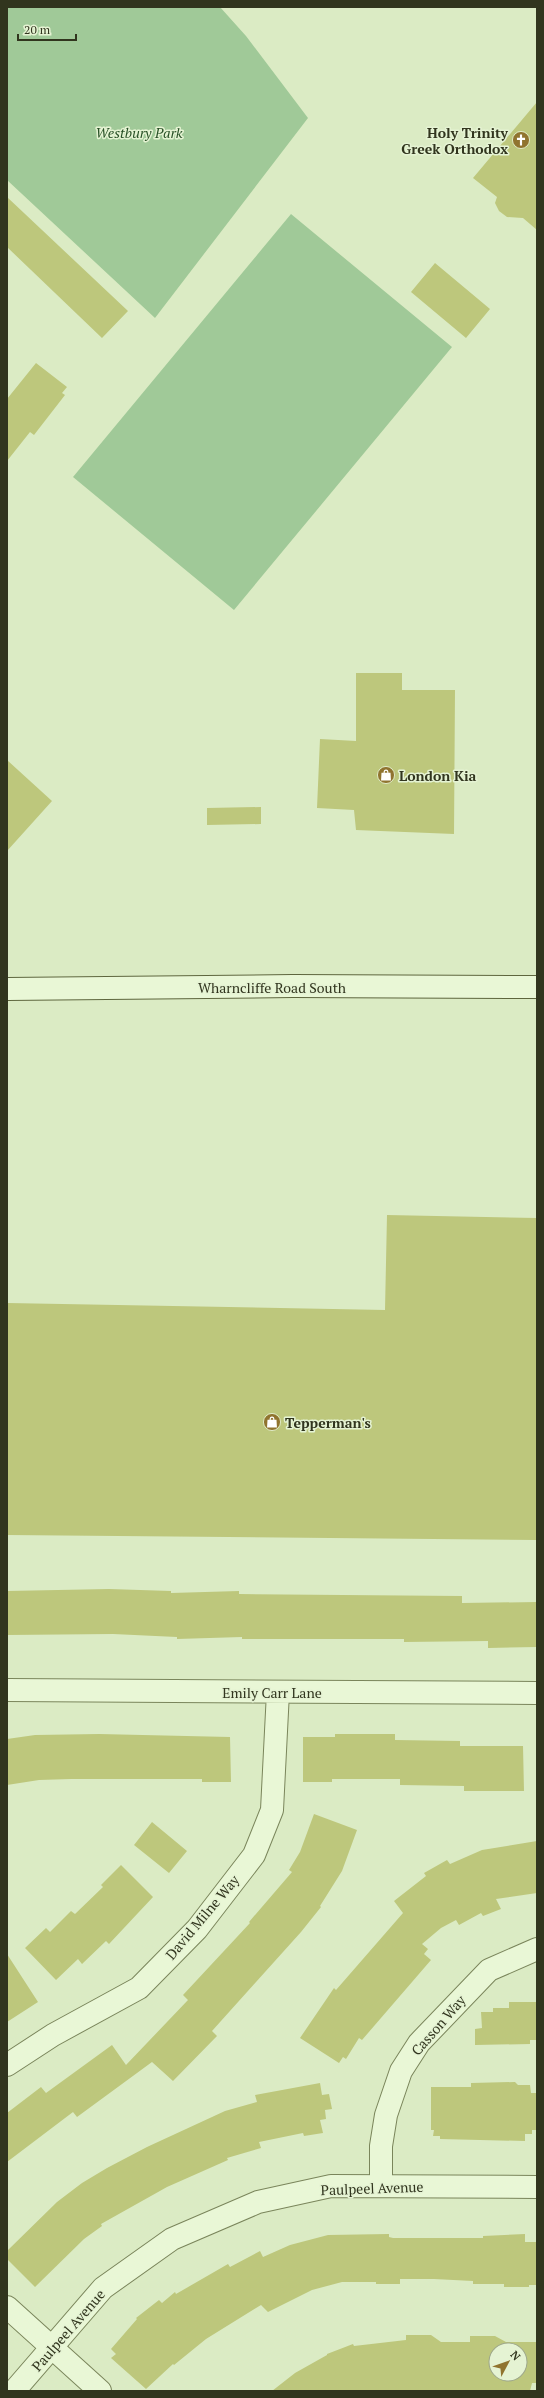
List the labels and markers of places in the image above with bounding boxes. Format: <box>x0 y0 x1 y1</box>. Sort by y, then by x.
place label: Holy Trinity Greek Orthodox <box>401 123 509 158</box>
church icon: Holy Trinity Greek Orthodox <box>511 130 531 150</box>
shop icon: London Kia <box>376 765 396 785</box>
place label: London Kia <box>399 766 477 785</box>
shop icon: Tepperman's <box>262 1412 282 1432</box>
place label: Tepperman's <box>285 1413 371 1432</box>

